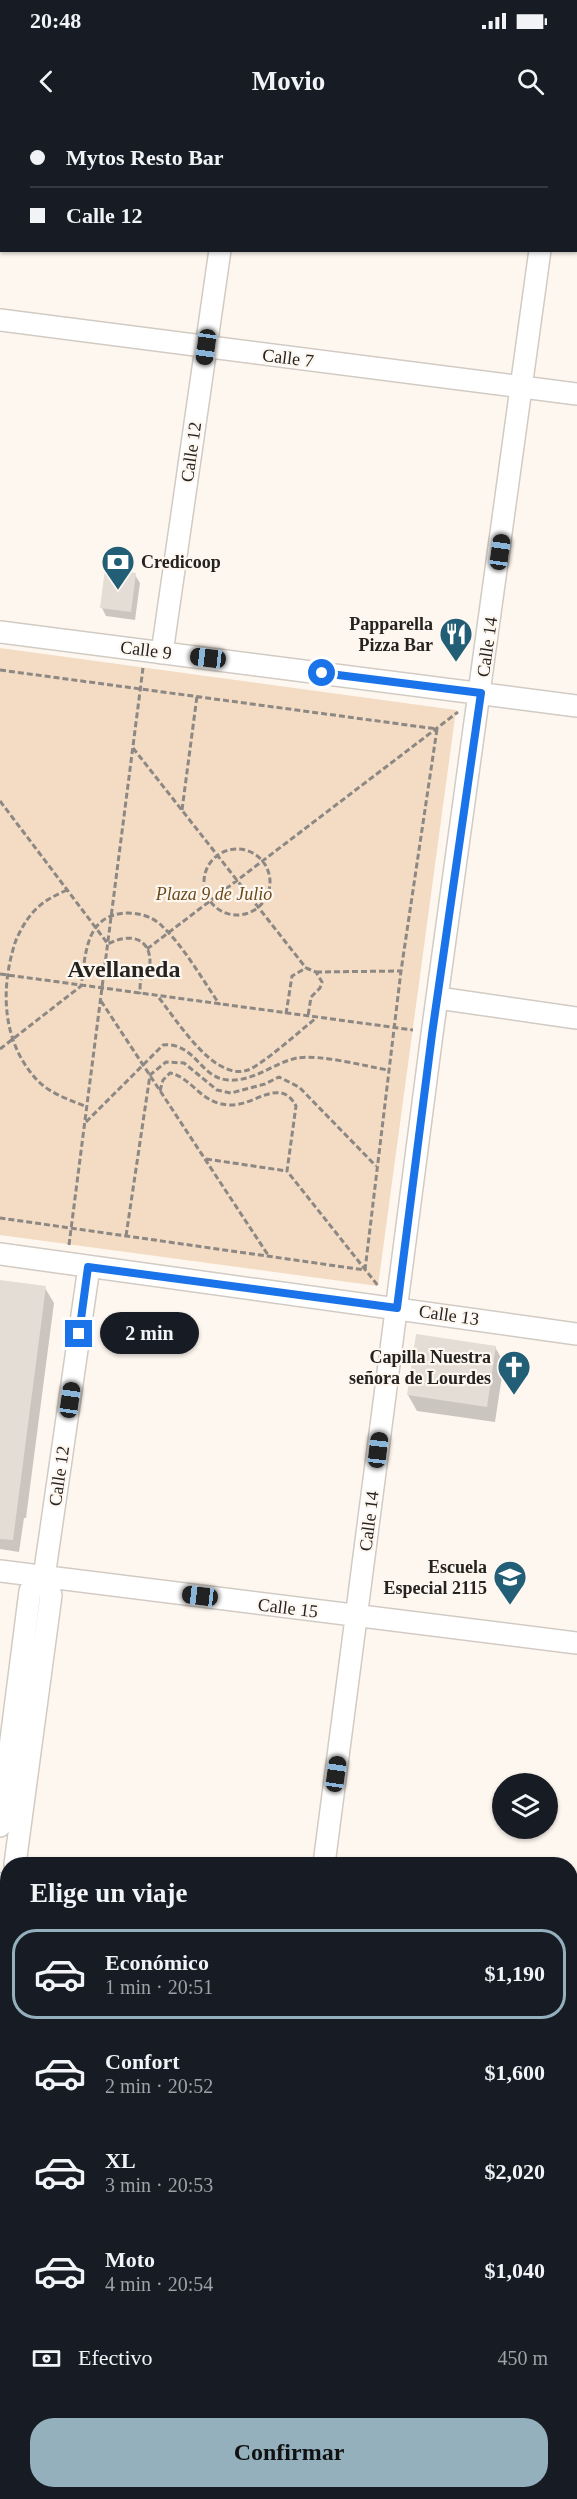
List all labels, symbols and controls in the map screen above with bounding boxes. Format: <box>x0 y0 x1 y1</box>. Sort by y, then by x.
text: 20:48 <box>30 8 81 33</box>
icon: back <box>30 65 63 98</box>
icon: search <box>514 65 547 98</box>
text: Movio <box>252 66 325 96</box>
text: Mytos Resto Bar <box>66 145 224 170</box>
text: Calle 12 <box>66 203 142 228</box>
car <box>195 328 217 366</box>
street label: Calle 7 <box>261 345 315 371</box>
street label: Calle 12 <box>177 421 205 483</box>
car <box>489 533 511 571</box>
bank icon: Credicoop <box>100 544 136 591</box>
place label: Credicoop <box>141 552 221 572</box>
place label: Papparella Pizza Bar <box>349 614 433 655</box>
restaurant icon: Papparella Pizza Bar <box>438 616 474 663</box>
street label: Calle 14 <box>473 616 501 678</box>
street label: Calle 9 <box>119 637 173 663</box>
car <box>189 647 227 669</box>
route start <box>308 659 335 686</box>
park label: Plaza 9 de Julio <box>155 884 272 904</box>
district label: Avellaneda <box>68 956 180 982</box>
street label: Calle 13 <box>418 1301 480 1329</box>
callout: 2 min <box>100 1313 199 1355</box>
route end <box>65 1320 92 1347</box>
text: 2 min <box>125 1322 174 1344</box>
place label: Capilla Nuestra señora de Lourdes <box>349 1347 491 1388</box>
church icon: Capilla Nuestra señora de Lourdes <box>496 1349 532 1396</box>
car <box>59 1381 81 1419</box>
car <box>367 1431 389 1469</box>
street label: Calle 12 <box>45 1445 73 1507</box>
street label: Calle 14 <box>355 1490 383 1552</box>
place label: Escuela Especial 2115 <box>383 1557 487 1598</box>
school or university icon: Escuela Especial 2115 <box>492 1559 528 1606</box>
car <box>181 1585 219 1607</box>
street label: Calle 15 <box>257 1594 319 1622</box>
car <box>325 1755 347 1793</box>
map controls <box>492 1773 558 1839</box>
button: layers <box>492 1773 558 1839</box>
text: Elige un viaje <box>30 1878 188 1908</box>
icon: car <box>33 1947 87 2001</box>
text: Económico <box>105 1950 209 1975</box>
text: $1,190 <box>485 1961 545 1986</box>
text: 1 min · 20:51 <box>105 1976 213 1998</box>
icon: car <box>33 2046 87 2100</box>
text: Confort <box>105 2049 180 2074</box>
text: $1,600 <box>485 2060 545 2085</box>
text: 2 min · 20:52 <box>105 2075 213 2097</box>
icon: car <box>33 2145 87 2199</box>
text: XL <box>105 2148 136 2173</box>
text: $2,020 <box>485 2159 545 2184</box>
text: 3 min · 20:53 <box>105 2174 213 2196</box>
icon: car <box>33 2244 87 2298</box>
text: Moto <box>105 2247 155 2272</box>
text: $1,040 <box>485 2258 545 2283</box>
text: 4 min · 20:54 <box>105 2273 213 2295</box>
icon: cash <box>30 2342 63 2375</box>
text: Efectivo <box>78 2345 153 2370</box>
text: 450 m <box>497 2347 548 2369</box>
button: Confirmar <box>30 2418 548 2487</box>

